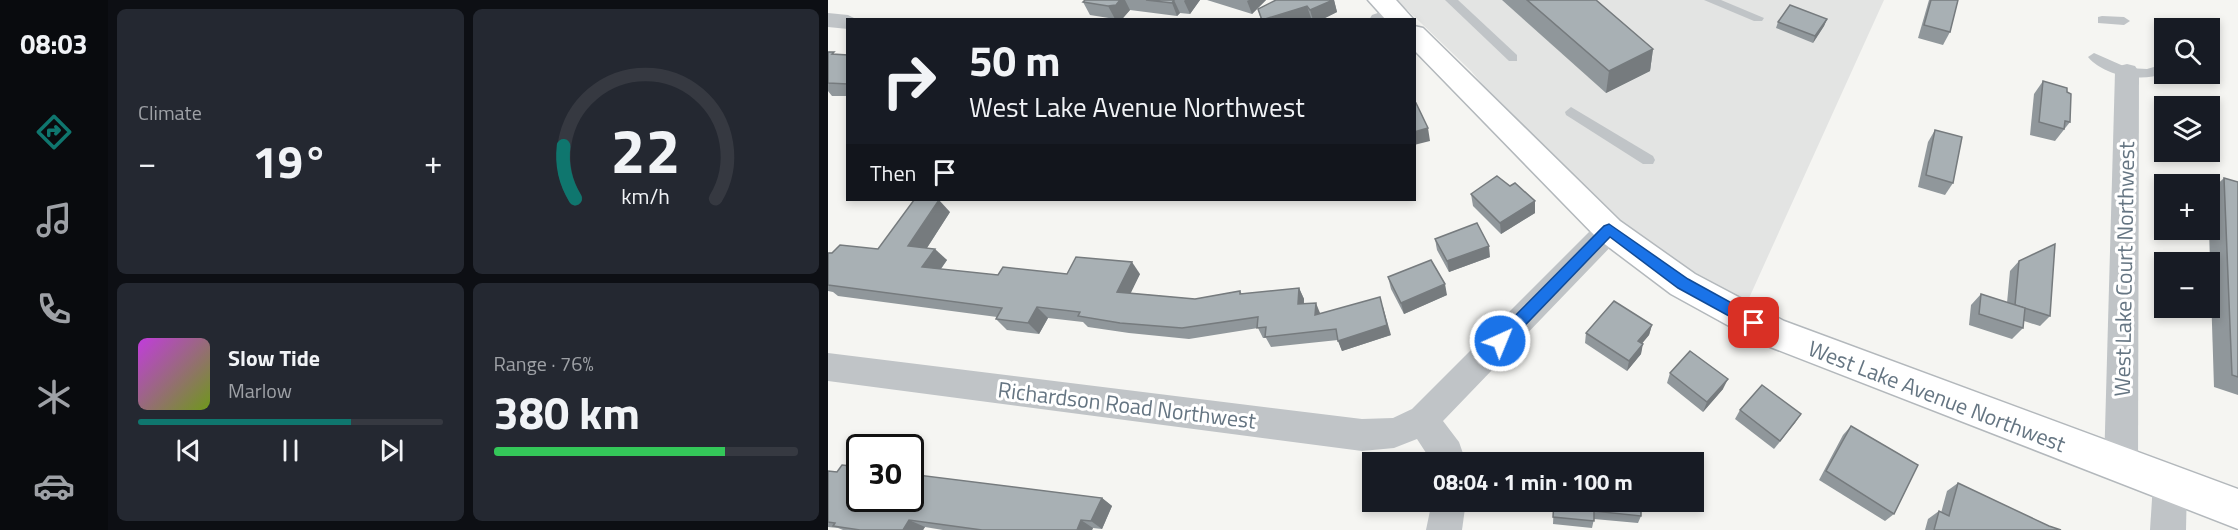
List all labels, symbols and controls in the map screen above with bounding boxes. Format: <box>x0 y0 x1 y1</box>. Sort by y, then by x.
map controls <box>2154 18 2220 318</box>
button: search <box>2154 18 2220 84</box>
text: 08:03 <box>20 23 88 64</box>
text: 50 m <box>969 28 1061 92</box>
icon: right <box>870 42 948 120</box>
text: West Lake Avenue Northwest <box>969 86 1305 127</box>
button: layers <box>2154 96 2220 162</box>
text: Climate <box>138 97 202 128</box>
text: 22 <box>611 102 681 197</box>
icon: directions <box>33 111 75 153</box>
text: 19° <box>252 127 328 195</box>
text: − <box>138 137 156 187</box>
text: + <box>424 137 442 187</box>
street label: West Lake Court Northwest <box>2105 141 2143 397</box>
text: Then <box>870 156 916 190</box>
icon: arrive <box>928 156 961 189</box>
button: + <box>2154 174 2220 240</box>
text: km/h <box>621 180 670 212</box>
icon: music <box>33 199 75 241</box>
button: − <box>2154 252 2220 318</box>
icon: phone <box>33 288 75 330</box>
pin <box>1728 297 1779 348</box>
icon: arrive <box>1737 306 1770 339</box>
position arrow <box>1468 309 1532 373</box>
street label: West Lake Avenue Northwest <box>1803 331 2071 461</box>
text: Slow Tide <box>228 341 320 375</box>
text: Range · 76% <box>494 348 594 379</box>
street label: Richardson Road Northwest <box>996 372 1258 438</box>
text: Marlow <box>228 375 292 406</box>
icon: climate <box>33 376 75 418</box>
text: 380 km <box>494 378 640 446</box>
icon: previous <box>172 434 205 467</box>
icon: pause <box>274 434 307 467</box>
icon: next <box>375 434 408 467</box>
speed limit sign: 30 <box>846 434 924 512</box>
icon: car <box>33 465 75 507</box>
text: 08:04 · 1 min · 100 m <box>1433 465 1633 499</box>

